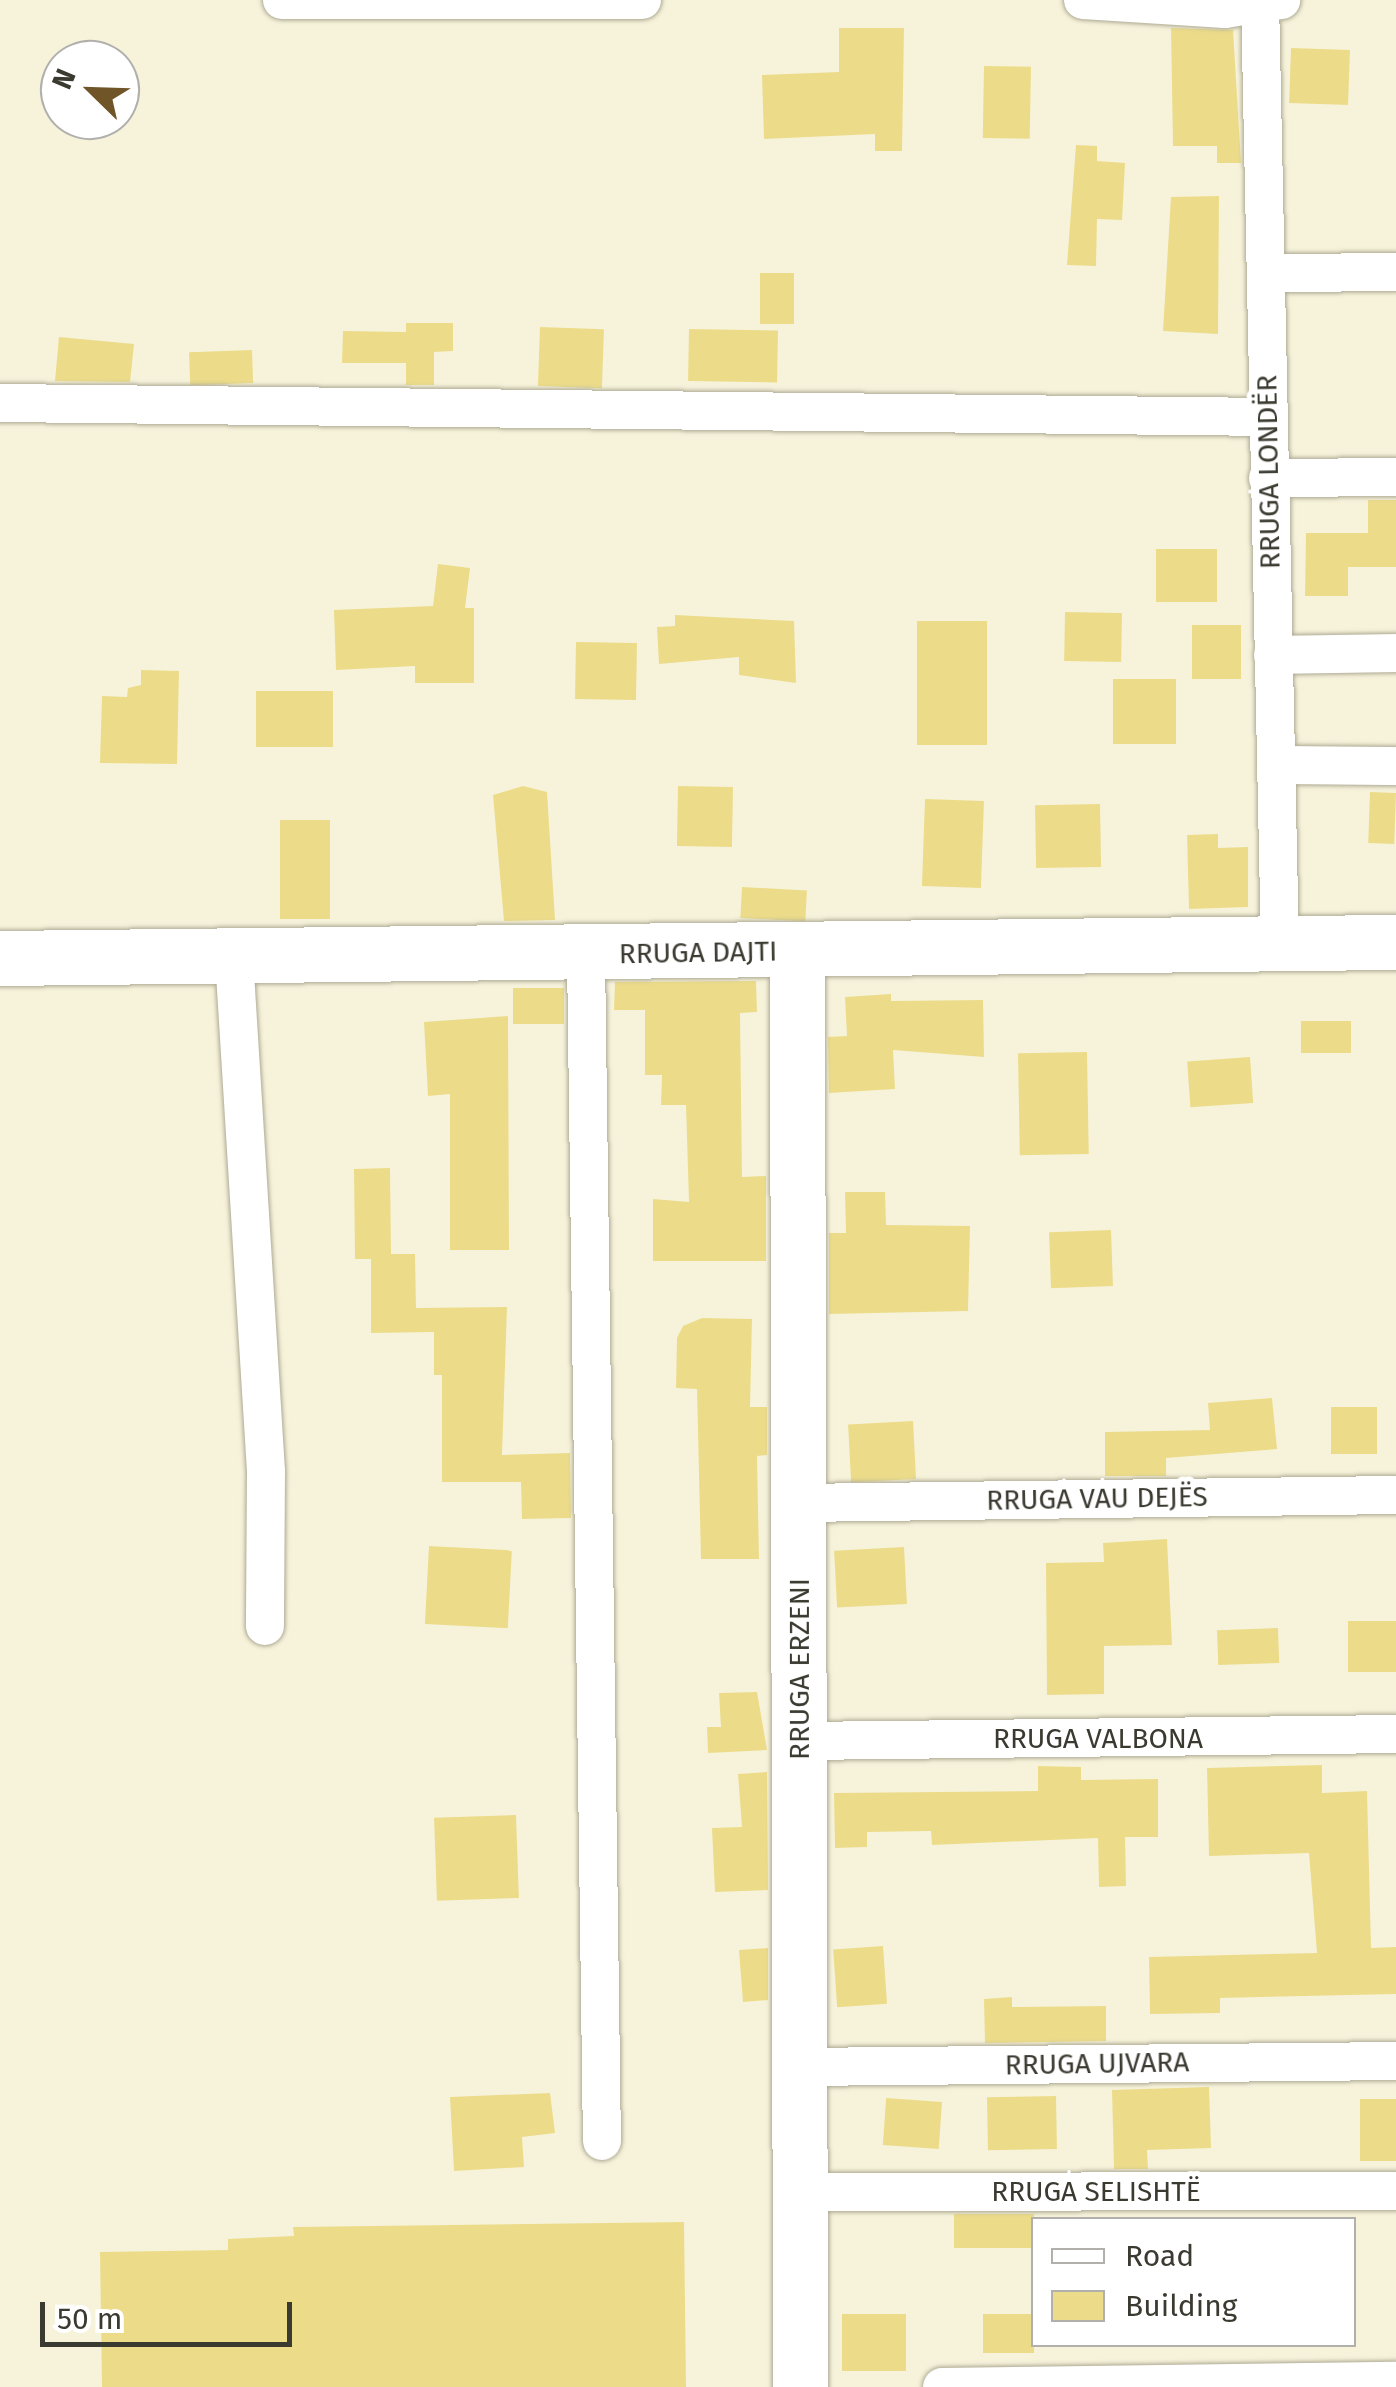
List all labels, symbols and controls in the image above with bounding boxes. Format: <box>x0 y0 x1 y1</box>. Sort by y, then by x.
north arrow <box>40 40 140 140</box>
text: N <box>45 64 83 94</box>
street label: RRUGA LONDËR <box>1251 374 1287 570</box>
street label: RRUGA DAJTI <box>619 935 777 971</box>
street label: RRUGA VAU DEJËS <box>986 1480 1208 1518</box>
street label: RRUGA ERZENI <box>783 1578 817 1760</box>
street label: RRUGA VALBONA <box>993 1722 1203 1756</box>
street label: RRUGA UJVARA <box>1004 2046 1190 2082</box>
street label: RRUGA SELISHTË <box>991 2175 1201 2209</box>
legend <box>1031 2217 1356 2347</box>
text: Road <box>1125 2238 1194 2274</box>
scale bar <box>45 2282 298 2344</box>
text: Building <box>1125 2288 1237 2324</box>
text: 50 m <box>57 2301 122 2337</box>

